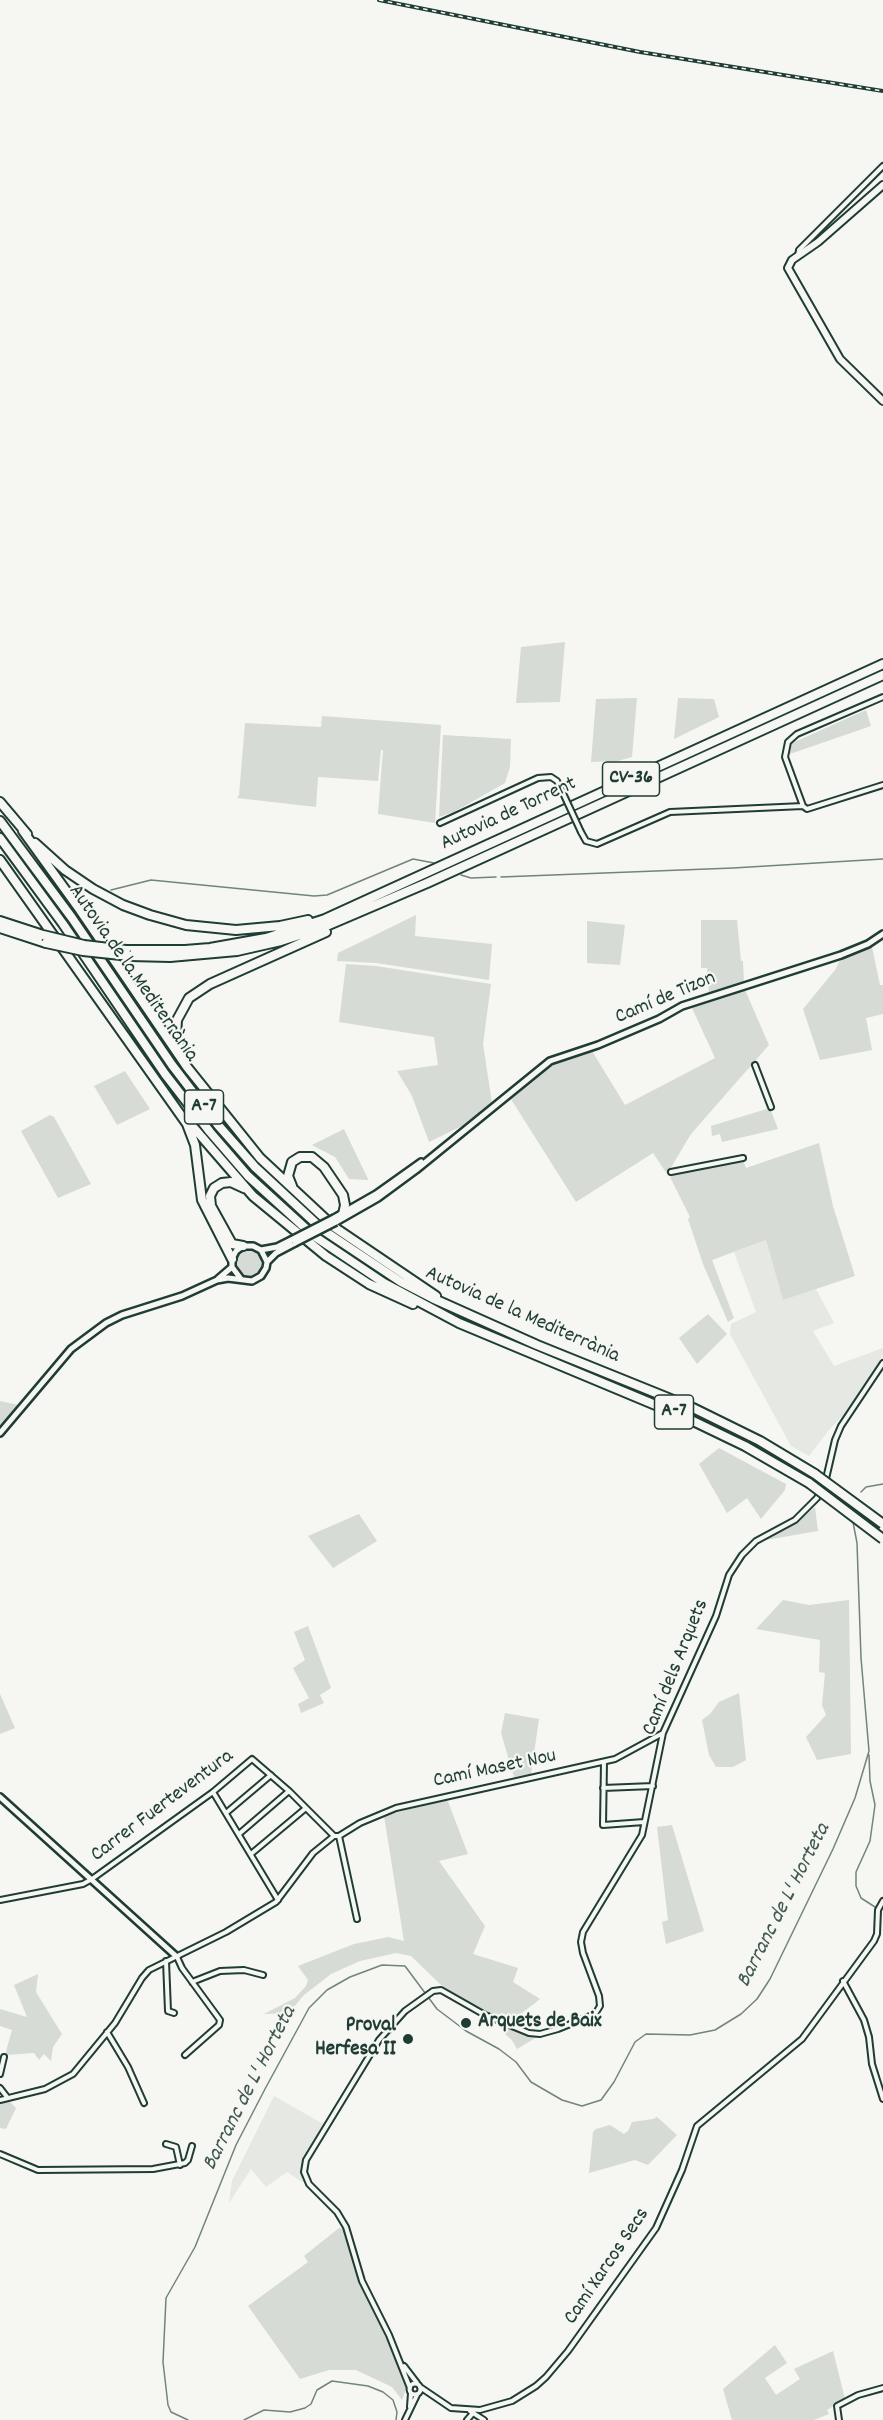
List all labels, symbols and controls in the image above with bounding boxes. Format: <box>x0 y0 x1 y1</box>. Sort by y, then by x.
road number: CV-36 <box>602 762 660 796</box>
street label: Autovia de Torrent <box>437 773 581 857</box>
street label: Autovia de la Mediterrània <box>61 881 203 1067</box>
street label: Camí de Tizon <box>612 967 720 1031</box>
road number: A-7 <box>184 1090 224 1124</box>
street label: Autovia de la Mediterrània <box>421 1262 623 1370</box>
road number: A-7 <box>654 1395 694 1429</box>
street label: Camí dels Arquets <box>638 1596 716 1740</box>
street label: Carrer Fuerteventura <box>87 1745 239 1869</box>
street label: Camí Maset Nou <box>431 1745 559 1795</box>
water label: Barranc de L' Horteta <box>732 1820 838 1992</box>
water label: Barranc de L' Horteta <box>198 2003 304 2175</box>
place label: Arquets de Baix <box>478 2010 602 2036</box>
place label: Proval Herfesa II <box>315 2014 396 2064</box>
marker: Arquets de Baix <box>459 2016 473 2030</box>
marker: Proval Herfesa II <box>401 2032 415 2046</box>
street label: Camí Xarcos Secs <box>560 2204 656 2330</box>

